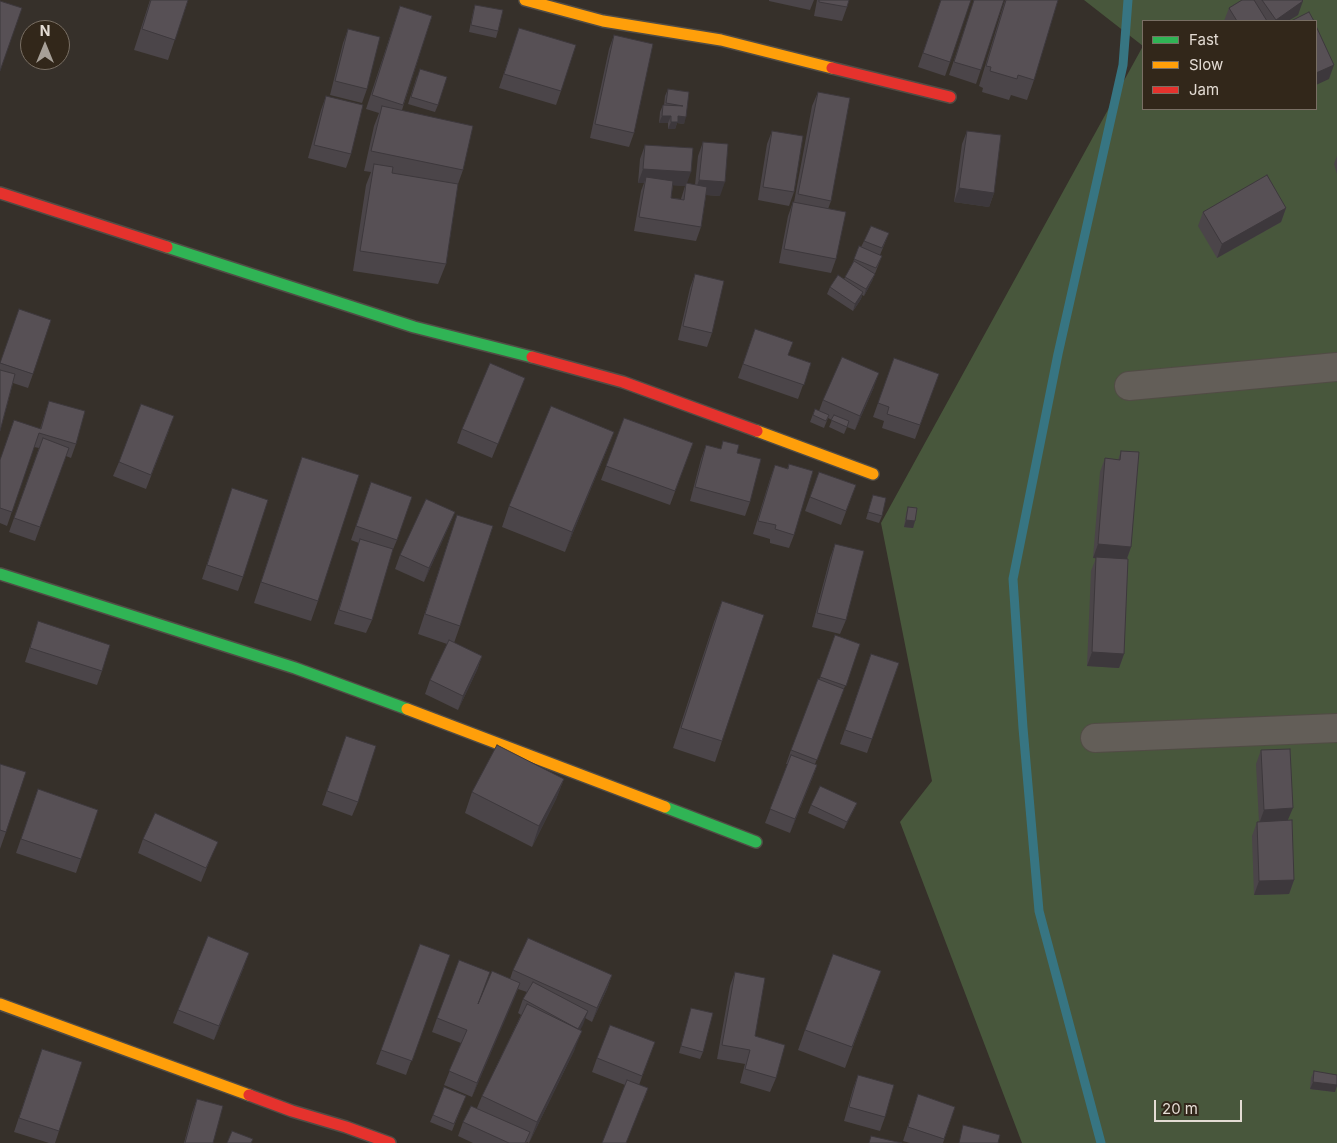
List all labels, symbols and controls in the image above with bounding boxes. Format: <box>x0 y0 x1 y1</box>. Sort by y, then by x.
north arrow <box>20 20 70 70</box>
legend <box>1142 20 1317 110</box>
text: N <box>40 22 50 39</box>
text: Fast <box>1189 30 1219 49</box>
text: Slow <box>1189 55 1223 74</box>
text: Jam <box>1189 80 1219 99</box>
scale bar <box>1157 1090 1244 1122</box>
text: 20 m <box>1162 1099 1198 1118</box>

